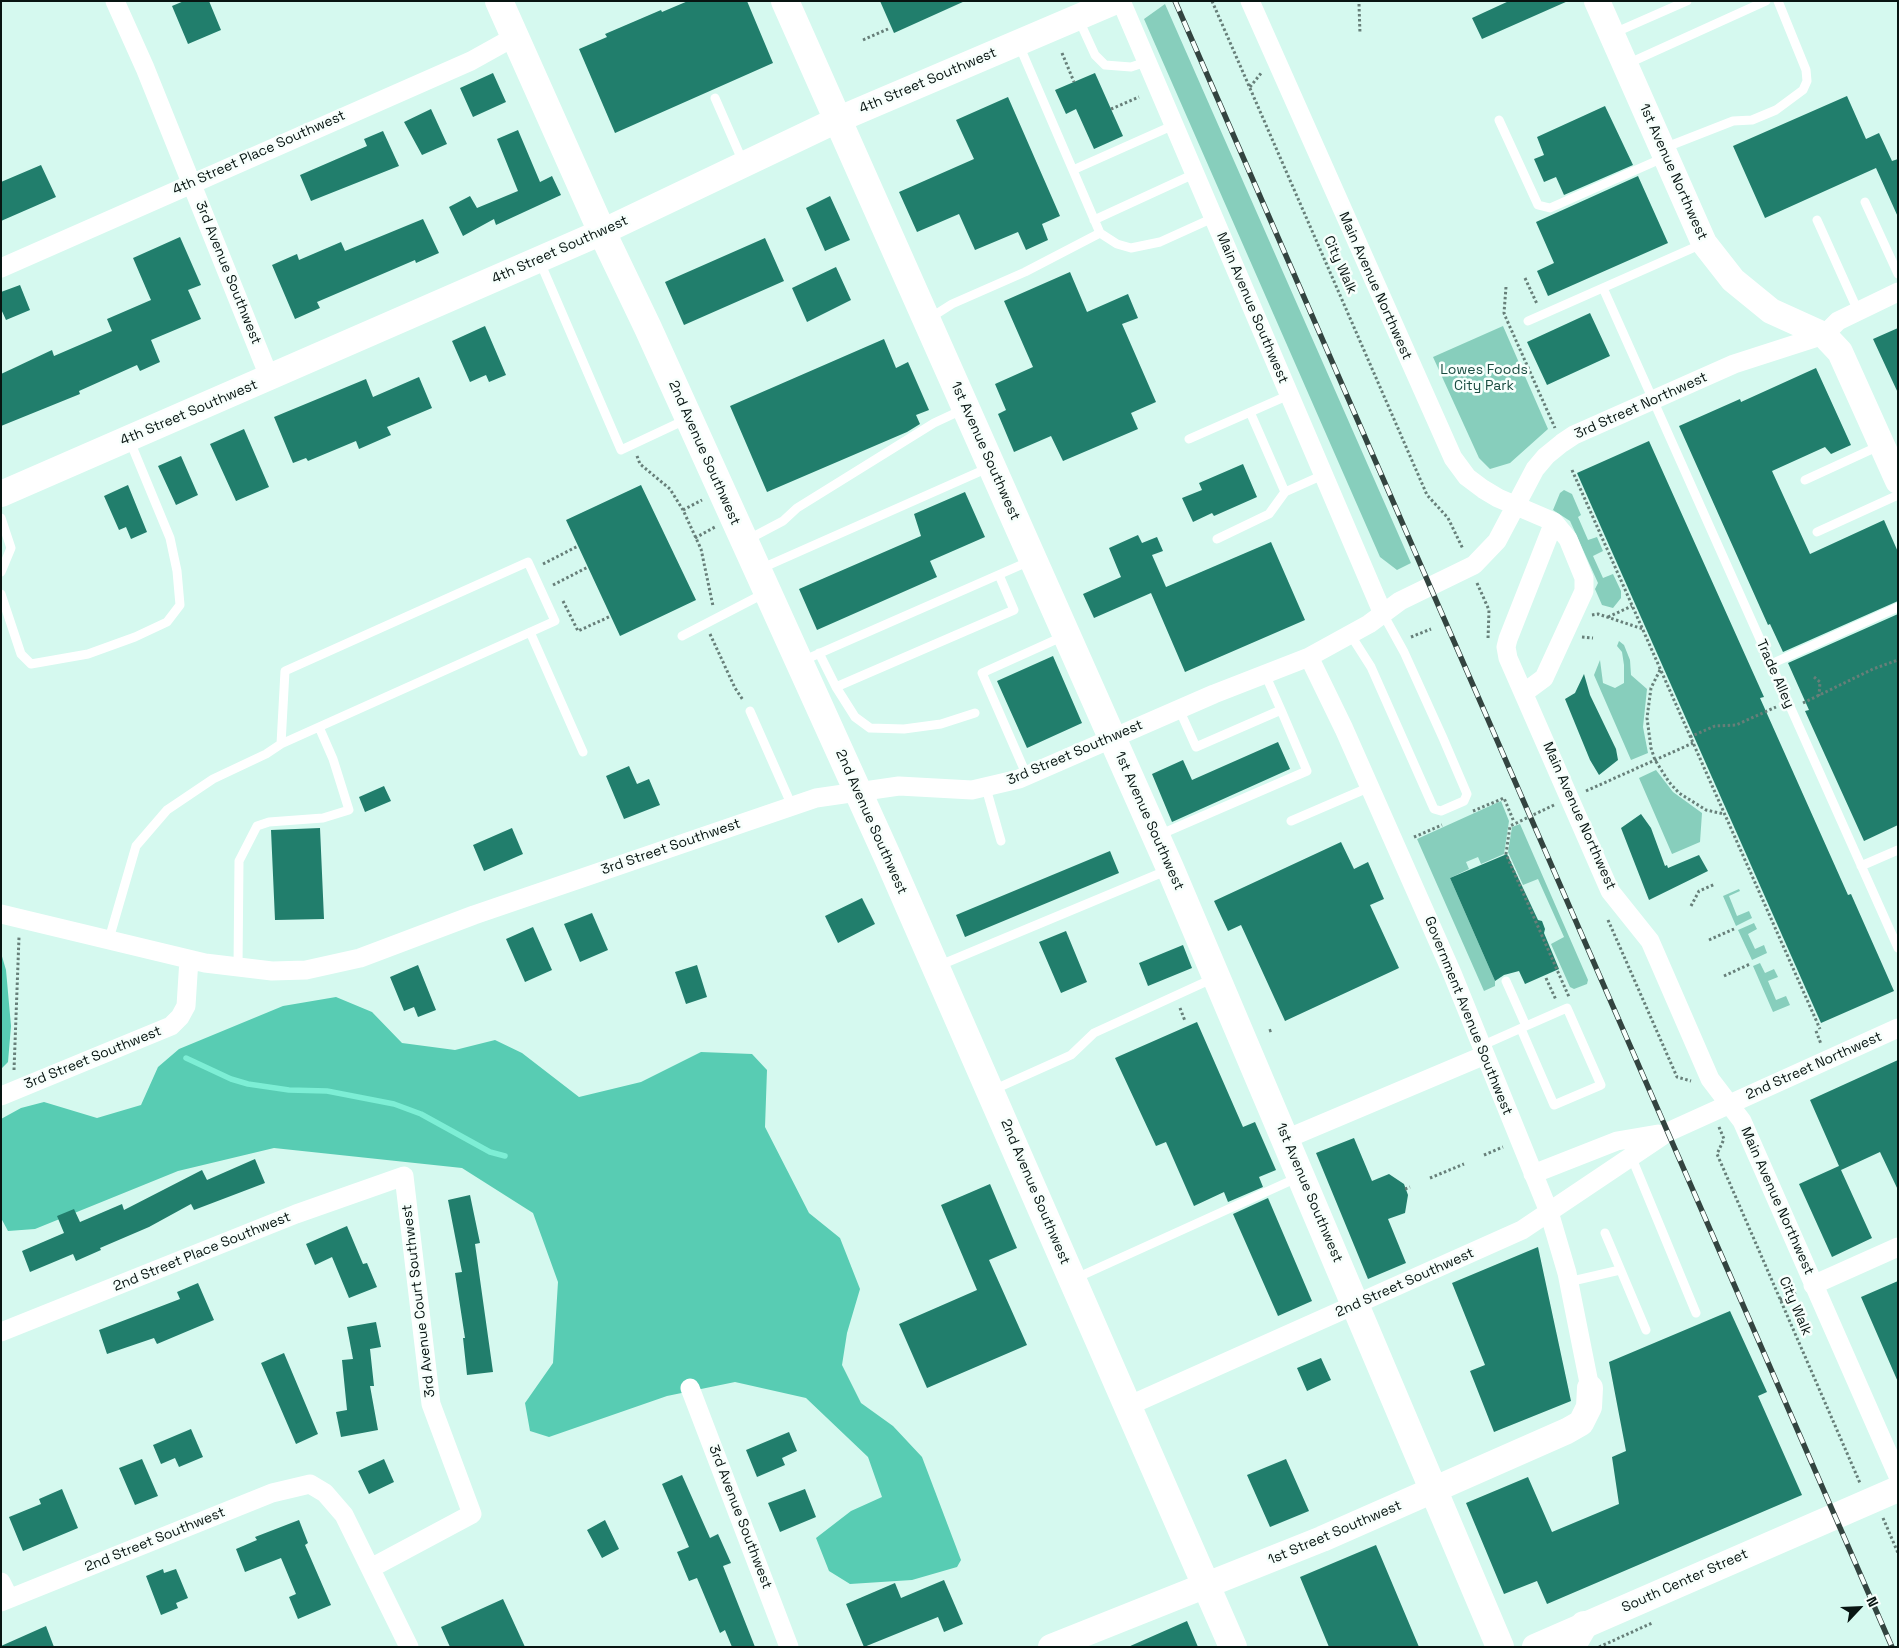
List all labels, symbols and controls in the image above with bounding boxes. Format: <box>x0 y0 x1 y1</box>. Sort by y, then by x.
street label: 4th Street Southwest <box>857 44 999 118</box>
street label: 1st Avenue Northwest <box>1635 101 1711 243</box>
street label: 4th Street Place Southwest <box>170 107 348 199</box>
street label: 3rd Avenue Southwest <box>192 199 264 347</box>
street label: Main Avenue Northwest <box>1335 209 1415 363</box>
street label: 4th Street Southwest <box>489 212 631 288</box>
street label: Main Avenue Southwest <box>1213 230 1291 386</box>
street label: City Walk <box>1320 233 1360 297</box>
park label: Lowes Foods City Park <box>1440 362 1528 394</box>
street label: 3rd Street Northwest <box>1572 369 1710 443</box>
street label: 4th Street Southwest <box>118 376 260 450</box>
street label: 2nd Avenue Southwest <box>665 378 743 528</box>
street label: 1st Avenue Southwest <box>947 379 1023 523</box>
street label: Trade Alley <box>1752 637 1798 711</box>
street label: 3rd Street Southwest <box>1004 717 1146 789</box>
street label: Main Avenue Northwest <box>1539 739 1619 893</box>
street label: 2nd Avenue Southwest <box>832 747 910 897</box>
street label: 1st Avenue Southwest <box>1111 749 1187 893</box>
street label: 3rd Street Southwest <box>599 815 743 879</box>
street label: Government Avenue Southwest <box>1420 914 1516 1118</box>
street label: 3rd Street Southwest <box>22 1023 164 1093</box>
street label: 2nd Street Northwest <box>1743 1028 1885 1104</box>
street label: 2nd Avenue Southwest <box>997 1117 1073 1267</box>
street label: 1st Avenue Southwest <box>1272 1121 1346 1265</box>
street label: Main Avenue Northwest <box>1737 1124 1817 1278</box>
street label: 3rd Avenue Court Southwest <box>399 1203 439 1399</box>
street label: 2nd Street Place Southwest <box>111 1209 293 1295</box>
street label: 2nd Street Southwest <box>1333 1245 1477 1321</box>
street label: City Walk <box>1775 1274 1815 1338</box>
street label: 3rd Avenue Southwest <box>705 1443 775 1591</box>
street label: 1st Street Southwest <box>1266 1497 1404 1569</box>
street label: 2nd Street Southwest <box>82 1504 228 1576</box>
street label: South Center Street <box>1619 1546 1751 1616</box>
north arrow <box>1834 1583 1884 1633</box>
text: N <box>1862 1594 1883 1610</box>

